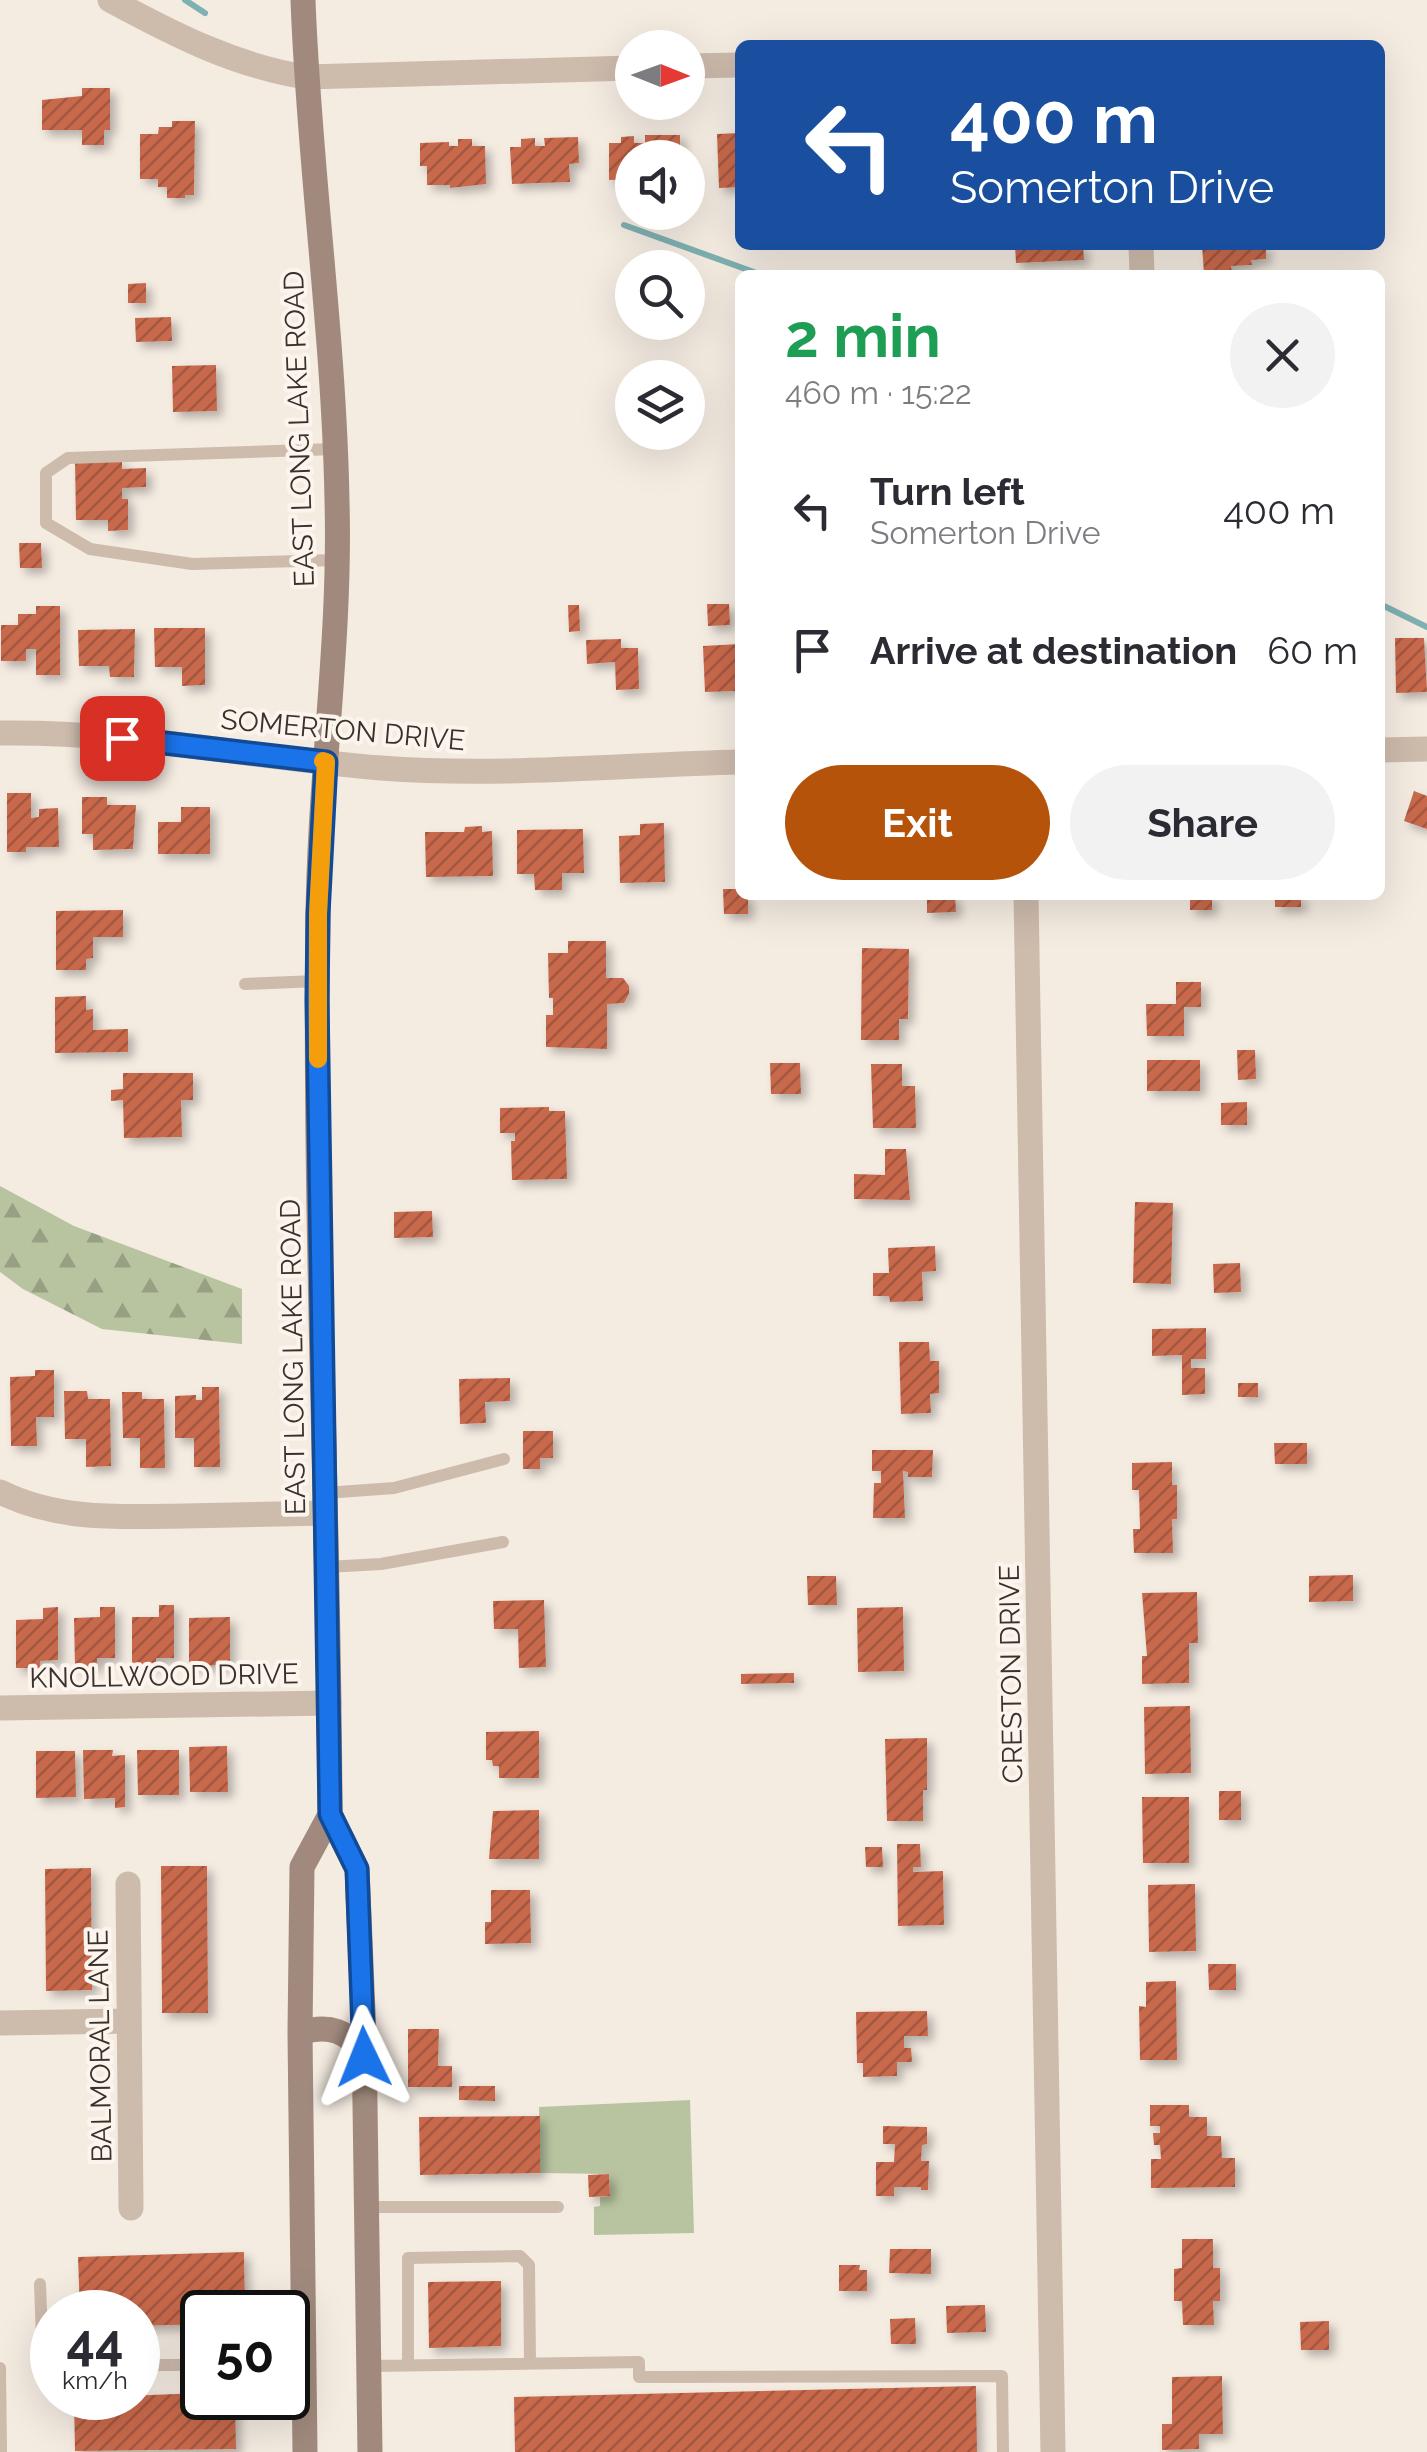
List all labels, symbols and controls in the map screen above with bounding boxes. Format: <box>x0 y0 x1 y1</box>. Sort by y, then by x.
north arrow <box>615 30 705 120</box>
map controls <box>615 30 705 450</box>
text: 400 m <box>950 77 1158 159</box>
icon: left <box>785 80 915 210</box>
button: sound <box>615 140 705 230</box>
text: Somerton Drive <box>950 161 1274 214</box>
button: search <box>615 250 705 340</box>
street label: EAST LONG LAKE ROAD <box>277 270 321 588</box>
text: 2 min <box>785 301 941 371</box>
button: close <box>1230 303 1335 408</box>
button: layers <box>615 360 705 450</box>
text: 460 m · 15:22 <box>785 374 972 411</box>
text: Turn left <box>870 469 1025 514</box>
icon: left <box>785 483 840 538</box>
text: 400 m <box>1223 488 1335 533</box>
text: Somerton Drive <box>870 514 1101 551</box>
icon: arrive <box>785 623 840 678</box>
text: Arrive at destination <box>870 628 1237 673</box>
text: 60 m <box>1267 628 1358 673</box>
pin <box>80 696 165 781</box>
street label: SOMERTON DRIVE <box>219 703 467 757</box>
icon: arrive <box>95 711 150 766</box>
button: Exit <box>785 765 1050 880</box>
button: Share <box>1070 765 1335 880</box>
street label: EAST LONG LAKE ROAD <box>274 1199 312 1515</box>
street label: CRESTON DRIVE <box>993 1564 1029 1784</box>
street label: KNOLLWOOD DRIVE <box>29 1657 299 1695</box>
street label: BALMORAL LANE <box>81 1929 119 2163</box>
position arrow <box>312 2005 416 2109</box>
speed limit sign: 50 <box>180 2290 310 2420</box>
text: 44 <box>66 2313 124 2372</box>
text: km/h <box>62 2365 128 2395</box>

